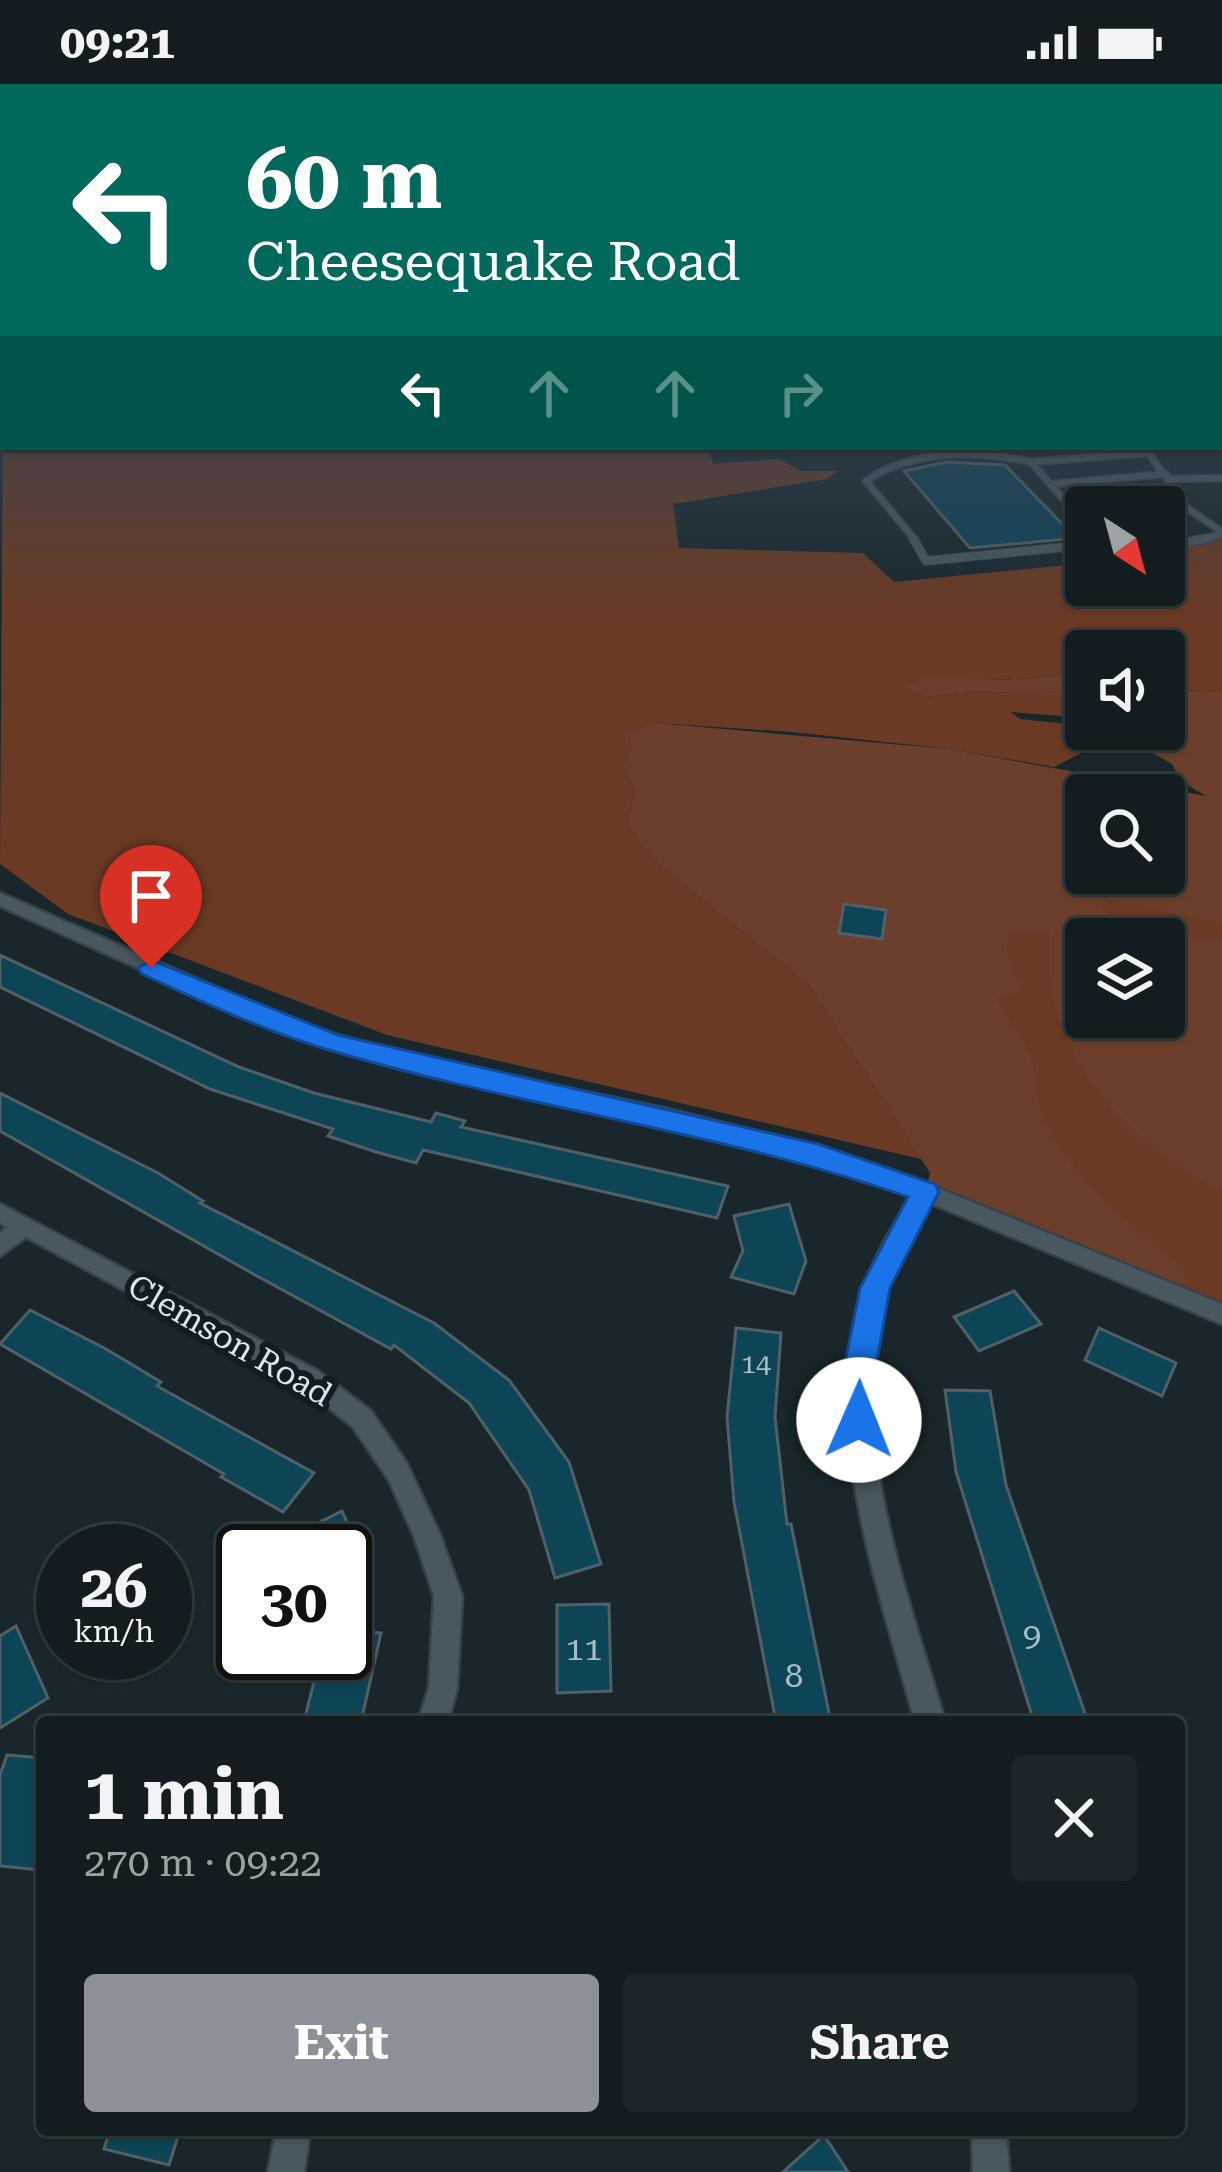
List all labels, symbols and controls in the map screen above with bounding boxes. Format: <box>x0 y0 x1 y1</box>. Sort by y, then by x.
text: 09:21 <box>60 16 175 69</box>
text: 60 m <box>246 130 442 228</box>
icon: left <box>48 132 204 288</box>
text: Cheesequake Road <box>246 230 740 293</box>
icon: left <box>390 360 456 426</box>
icon: ahead <box>516 360 582 426</box>
icon: ahead <box>642 360 708 426</box>
icon: right <box>768 360 834 426</box>
north arrow <box>1065 486 1185 606</box>
map controls <box>1065 486 1185 1038</box>
button: sound <box>1065 630 1185 750</box>
button: search <box>1065 774 1185 894</box>
pin <box>100 845 202 968</box>
icon: arrive <box>118 863 184 929</box>
button: layers <box>1065 918 1185 1038</box>
street label: Clemson Road <box>121 1266 339 1414</box>
house number: 14 <box>741 1348 771 1380</box>
position arrow <box>796 1357 922 1483</box>
speed limit sign: 30 <box>216 1524 372 1680</box>
text: 26 <box>80 1551 148 1622</box>
text: km/h <box>74 1614 154 1649</box>
house number: 9 <box>1023 1615 1041 1654</box>
house number: 11 <box>566 1629 602 1668</box>
house number: 8 <box>785 1656 803 1695</box>
text: 1 min <box>84 1752 284 1837</box>
button: close <box>1011 1755 1137 1881</box>
text: 270 m · 09:22 <box>84 1840 322 1886</box>
button: Exit <box>84 1974 599 2112</box>
button: Share <box>623 1974 1137 2112</box>

